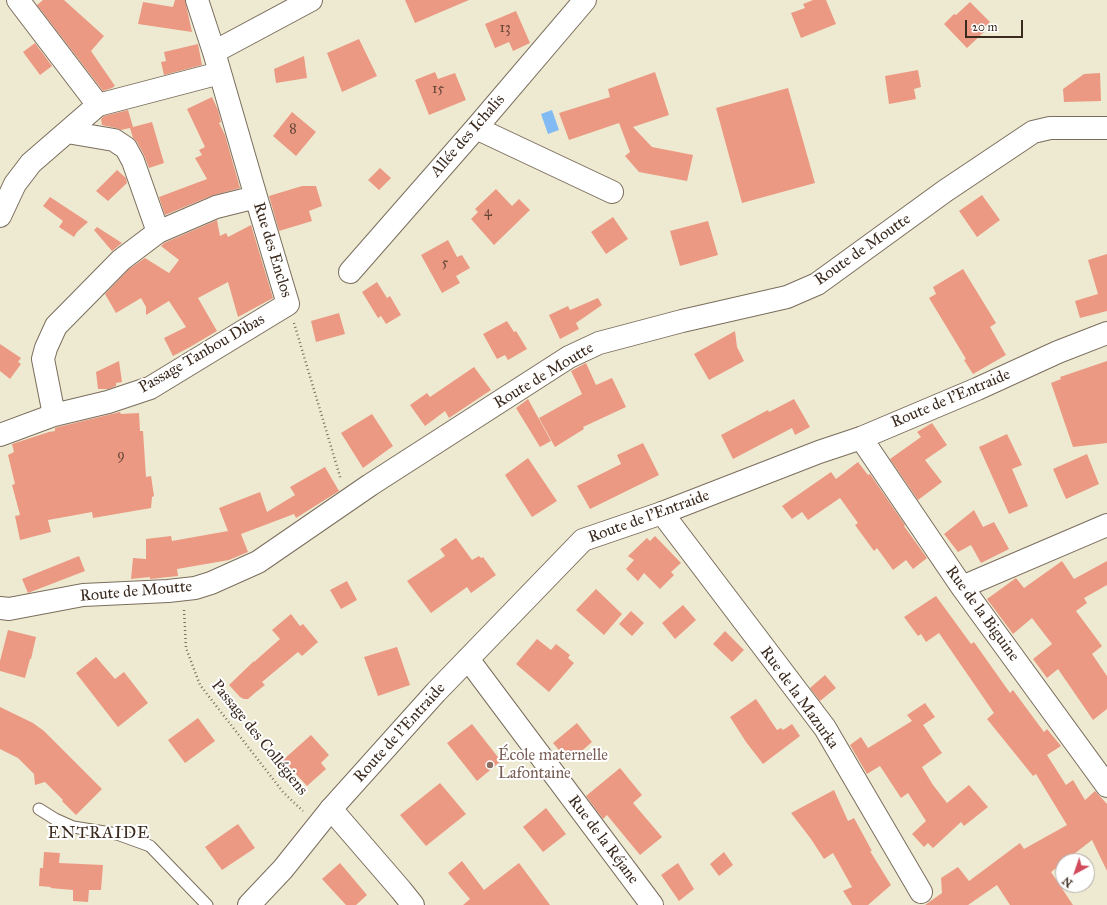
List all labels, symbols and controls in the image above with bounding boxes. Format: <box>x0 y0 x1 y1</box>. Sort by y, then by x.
scale bar <box>967 12 1025 38</box>
text: 20 m <box>972 20 998 34</box>
house number: 13 <box>499 21 511 37</box>
house number: 15 <box>432 82 444 98</box>
street label: Allée des Ichalis <box>427 91 509 181</box>
house number: 8 <box>289 122 297 138</box>
street label: Rue des Enclos <box>248 200 296 300</box>
house number: 4 <box>484 205 492 221</box>
street label: Route de Moutte <box>811 210 915 290</box>
house number: 5 <box>442 256 448 272</box>
street label: Passage Tanbou Dibas <box>136 310 268 398</box>
street label: Route de Moutte <box>491 339 597 413</box>
street label: Route de l'Entraide <box>889 365 1013 433</box>
house number: 9 <box>117 448 125 464</box>
street label: Route de l'Entraide <box>586 486 712 548</box>
street label: Rue de la Biguine <box>941 563 1023 665</box>
street label: Route de Moutte <box>79 578 193 606</box>
street label: Rue de la Mazurka <box>755 643 843 753</box>
street label: Passage des Collégiens <box>207 676 311 800</box>
street label: Route de l'Entraide <box>350 679 450 787</box>
place label: École maternelle Lafontaine <box>498 746 608 784</box>
marker: École maternelle Lafontaine <box>485 760 495 770</box>
street label: Rue de la Réjane <box>563 792 643 888</box>
district label: ENTRAIDE <box>48 824 150 844</box>
north arrow <box>1055 853 1095 893</box>
text: N <box>1060 874 1075 890</box>

